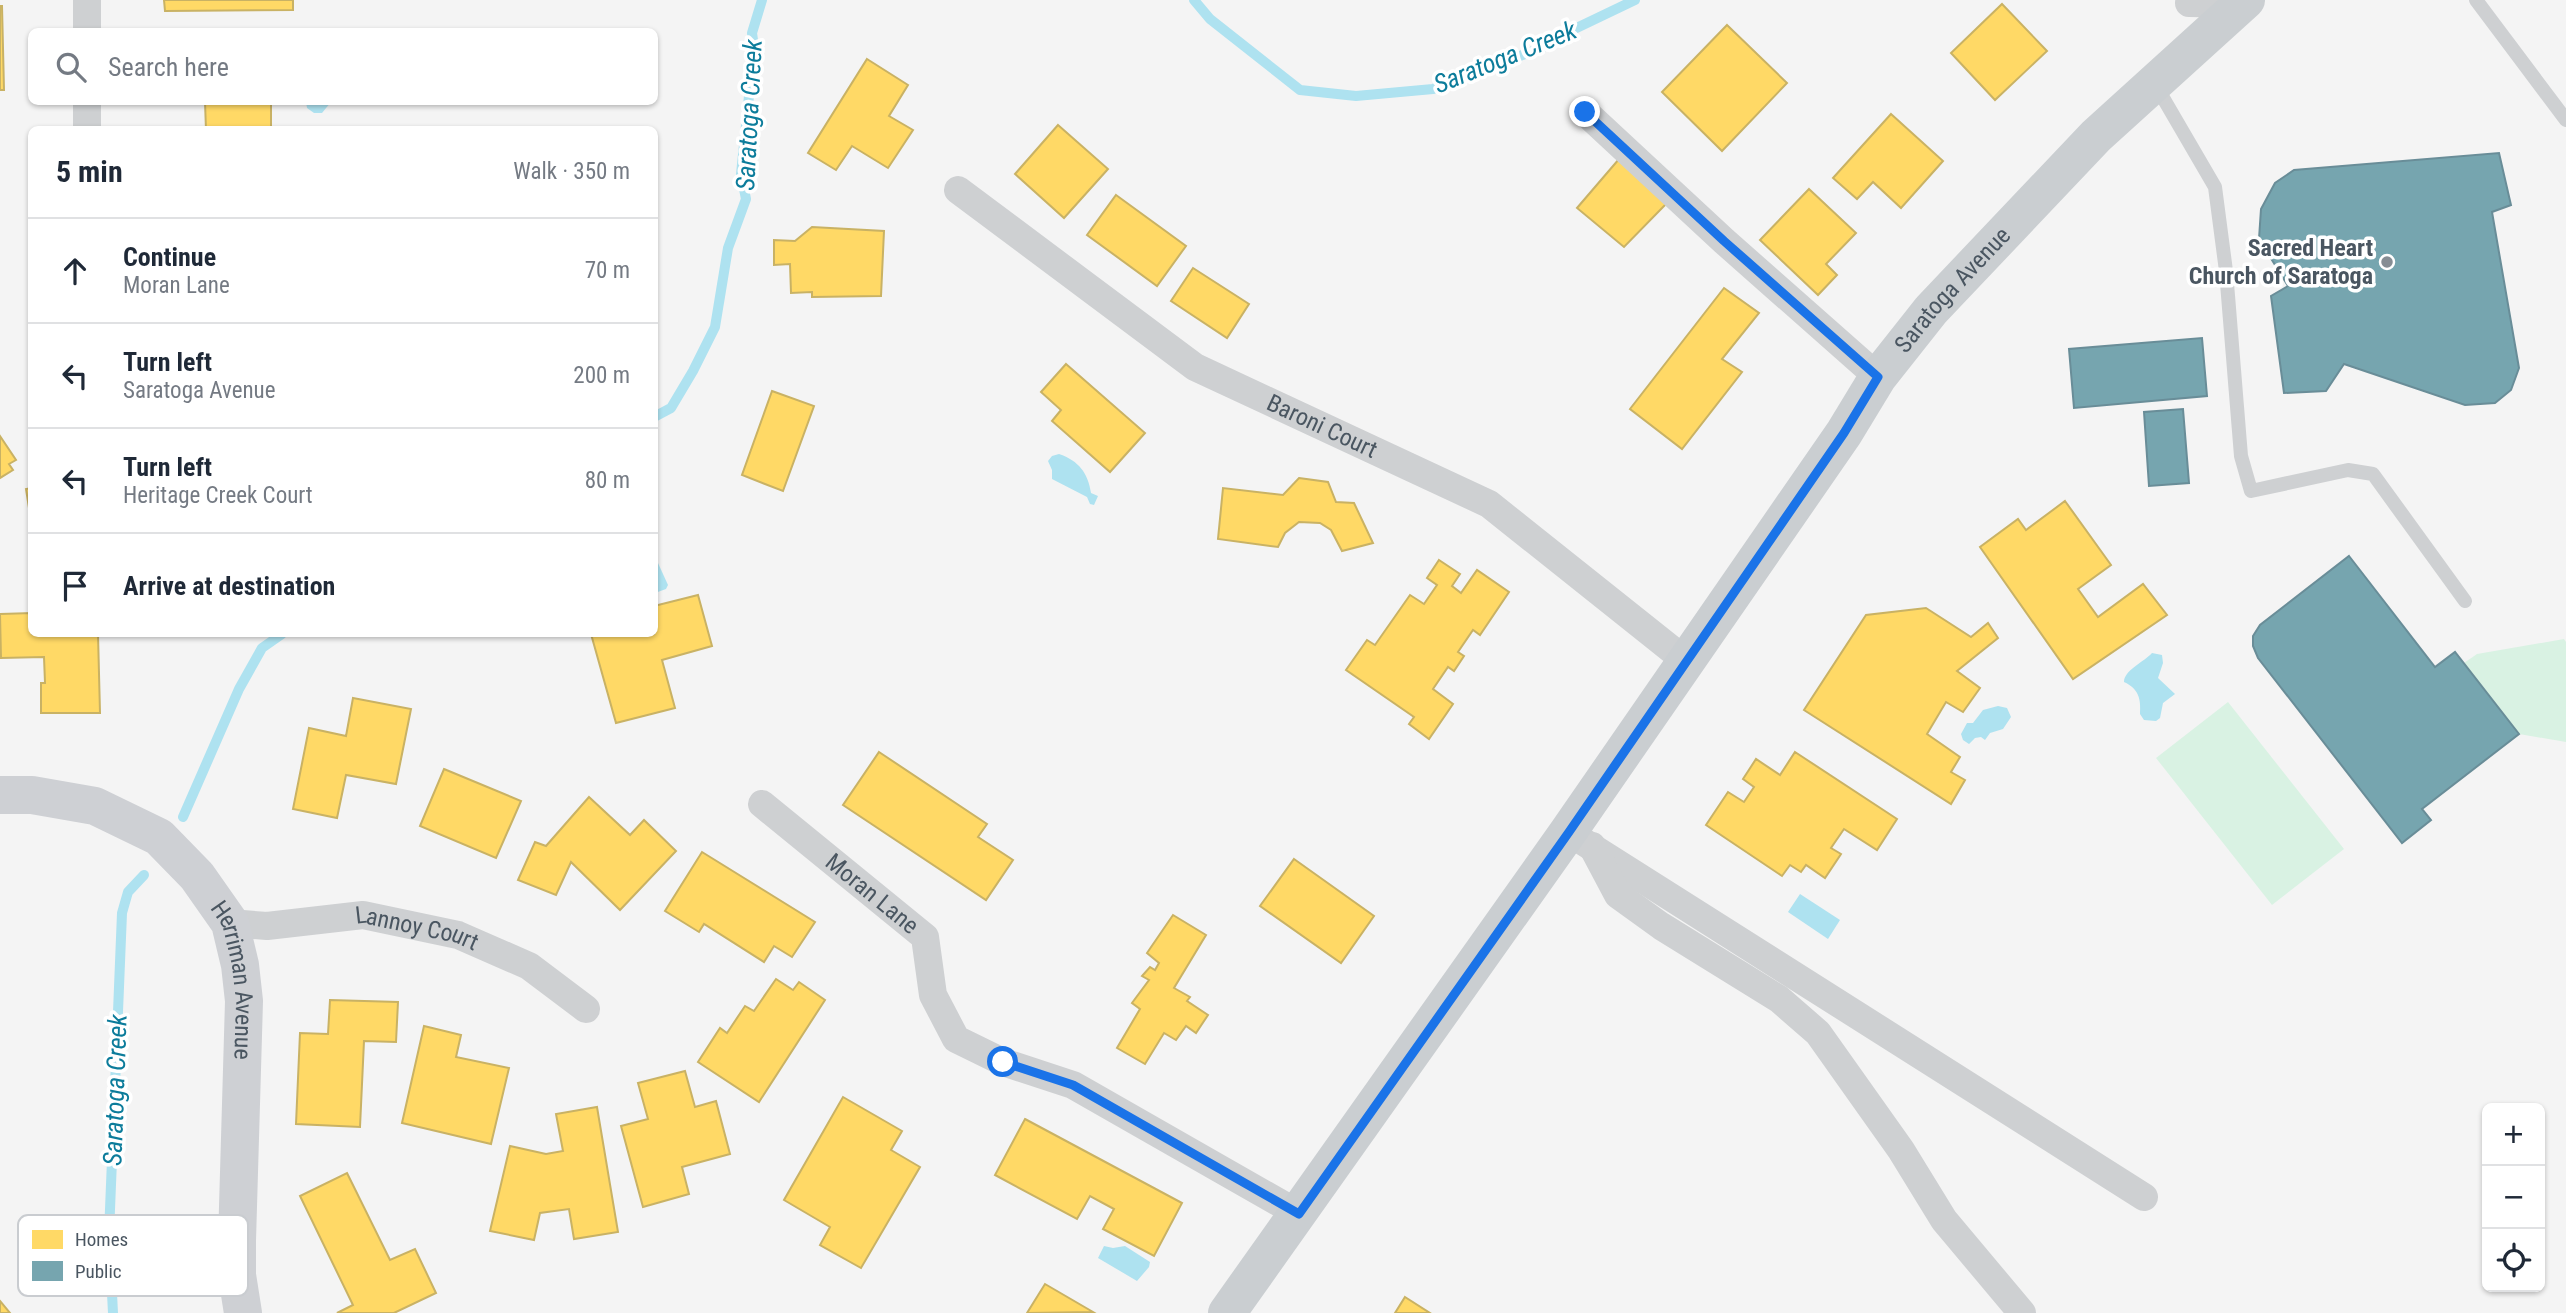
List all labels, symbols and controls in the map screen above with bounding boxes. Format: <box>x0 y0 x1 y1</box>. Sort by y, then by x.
water label: Saratoga Creek <box>1429 14 1581 99</box>
search box <box>28 28 658 105</box>
water label: Saratoga Creek <box>730 38 768 191</box>
icon: search <box>52 48 90 86</box>
text: Search here <box>108 52 229 82</box>
route end <box>1569 96 1600 127</box>
text: 5 min <box>56 154 123 189</box>
text: Walk · 350 m <box>513 158 630 185</box>
street label: Saratoga Avenue <box>1889 221 2016 358</box>
place label: Sacred Heart Church of Saratoga <box>2189 234 2373 290</box>
text: Continue <box>123 242 216 272</box>
icon: ahead <box>56 252 94 290</box>
marker: Sacred Heart Church of Saratoga <box>2379 254 2395 270</box>
text: 70 m <box>585 257 630 284</box>
text: Moran Lane <box>123 272 230 299</box>
text: Turn left <box>123 347 212 377</box>
icon: left <box>56 357 94 395</box>
text: 200 m <box>573 362 630 389</box>
text: Saratoga Avenue <box>123 377 276 404</box>
street label: Baroni Court <box>1262 388 1382 464</box>
text: Turn left <box>123 452 212 482</box>
icon: left <box>56 462 94 500</box>
text: 80 m <box>585 467 630 494</box>
text: Heritage Creek Court <box>123 482 313 509</box>
icon: arrive <box>56 567 94 605</box>
text: Arrive at destination <box>123 571 335 601</box>
street label: Moran Lane <box>820 848 924 940</box>
street label: Herriman Avenue <box>205 895 258 1060</box>
street label: Lannoy Court <box>354 901 483 956</box>
water label: Saratoga Creek <box>97 1013 133 1166</box>
route start <box>987 1046 1018 1077</box>
map controls <box>2482 1103 2545 1292</box>
button: + <box>2482 1103 2545 1166</box>
button: − <box>2482 1166 2545 1229</box>
legend <box>18 1215 248 1296</box>
text: Homes <box>75 1228 128 1251</box>
button: locate <box>2482 1229 2545 1292</box>
text: Public <box>75 1260 122 1283</box>

